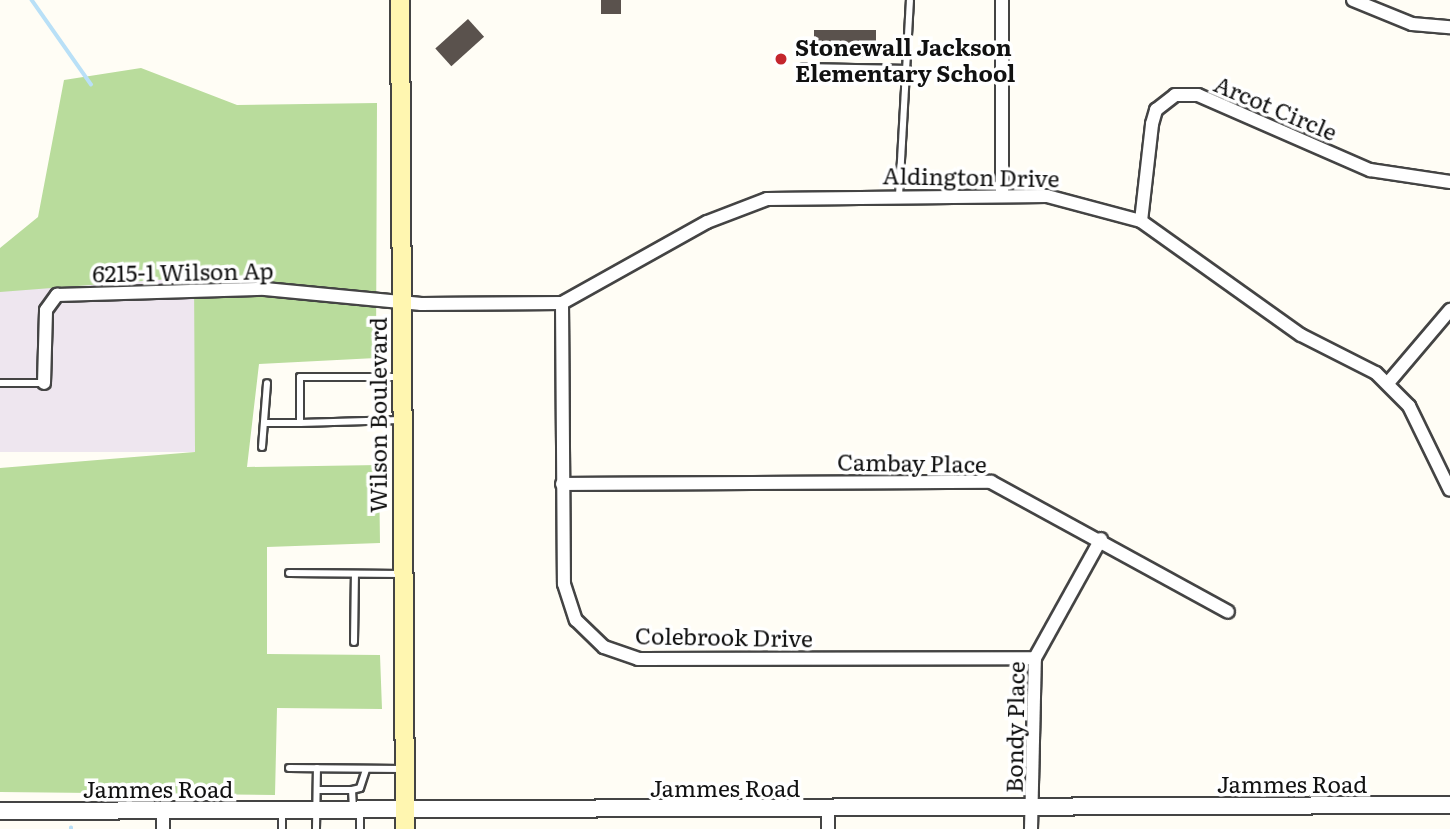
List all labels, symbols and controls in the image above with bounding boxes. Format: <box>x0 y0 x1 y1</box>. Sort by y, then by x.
place label: Stonewall Jackson Elementary School <box>795 32 1015 86</box>
marker: Stonewall Jackson Elementary School <box>773 51 789 67</box>
street label: Arcot Circle <box>1211 69 1341 145</box>
street label: Aldington Drive <box>882 161 1060 191</box>
street label: 6215-1 Wilson Ap <box>92 256 274 286</box>
street label: Wilson Boulevard <box>363 317 391 513</box>
street label: Cambay Place <box>837 447 987 477</box>
street label: Colebrook Drive <box>635 621 813 651</box>
street label: Bondy Place <box>999 661 1029 793</box>
street label: Jammes Road <box>1217 769 1367 797</box>
street label: Jammes Road <box>650 773 800 801</box>
street label: Jammes Road <box>83 774 233 802</box>

